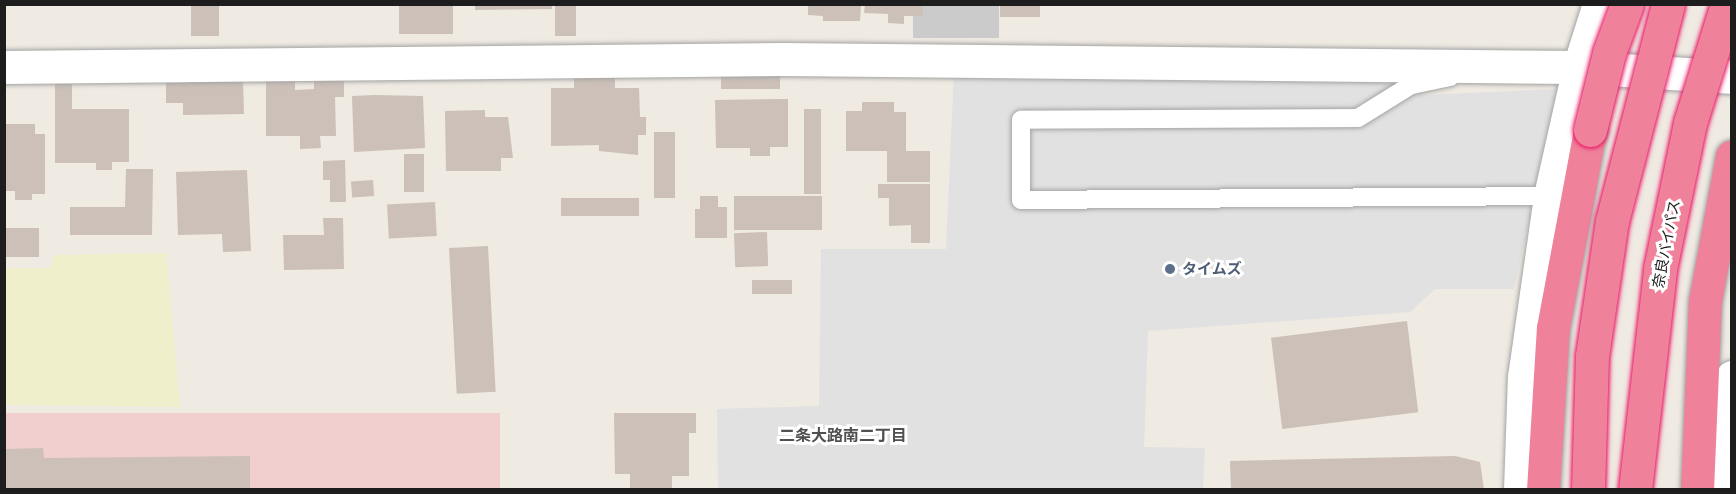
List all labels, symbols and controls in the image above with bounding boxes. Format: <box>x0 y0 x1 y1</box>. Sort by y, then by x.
street label: 奈良バイパス <box>1649 198 1683 290</box>
place label: タイムズ <box>1182 260 1242 278</box>
marker: タイムズ <box>1163 262 1177 276</box>
district label: 二条大路南二丁目 <box>779 425 907 445</box>

